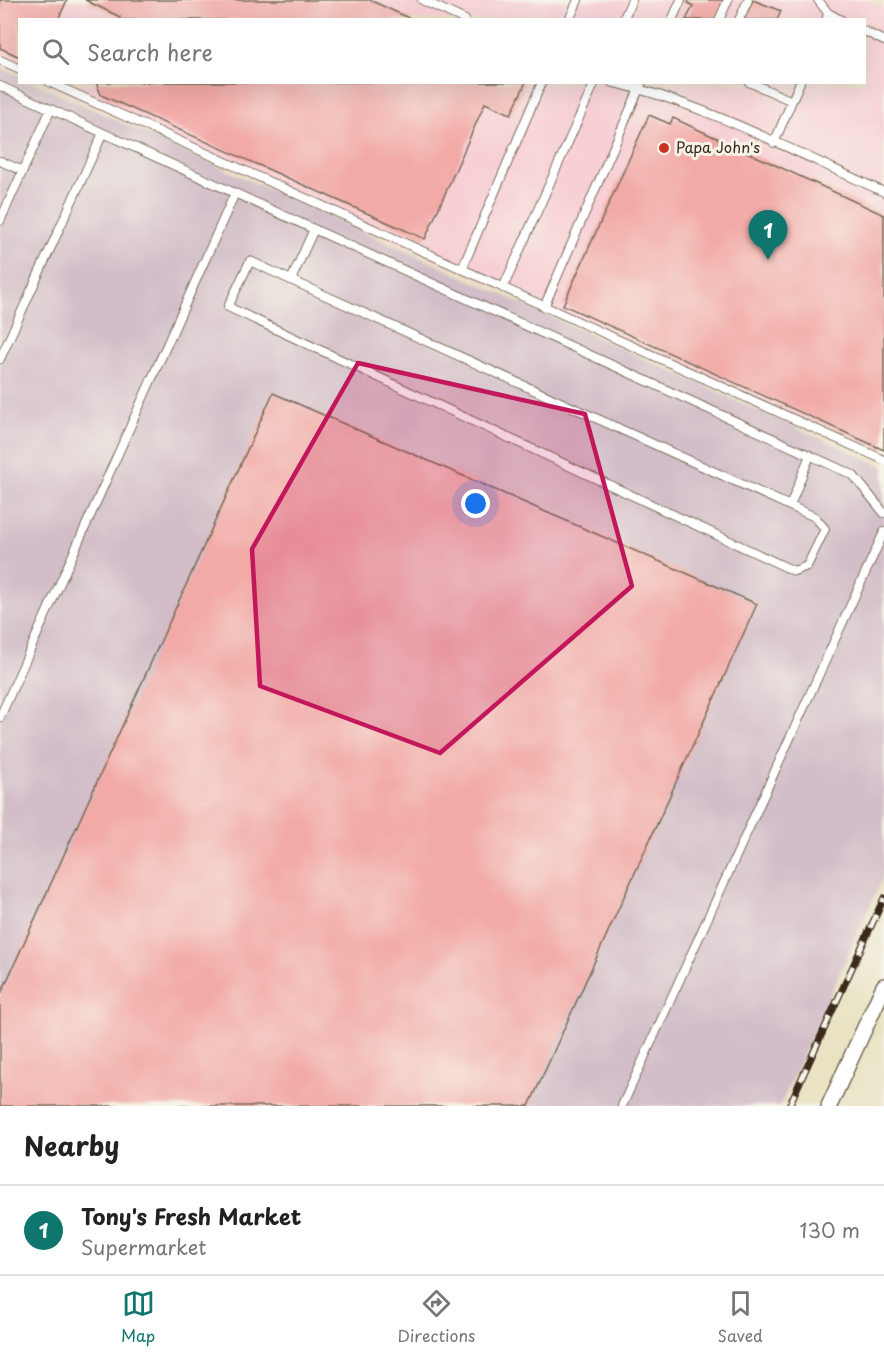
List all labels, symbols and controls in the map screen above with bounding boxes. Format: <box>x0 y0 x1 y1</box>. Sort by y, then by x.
search box <box>18 18 866 84</box>
icon: search <box>39 35 72 68</box>
text: Search here <box>87 35 213 68</box>
place label: Papa John's <box>676 135 760 158</box>
marker: Papa John's <box>657 141 671 155</box>
pin: 1 <box>748 210 788 260</box>
your location <box>461 489 490 518</box>
text: Nearby <box>24 1126 119 1165</box>
text: Tony's Fresh Market <box>81 1199 301 1232</box>
text: 1 <box>39 1215 48 1245</box>
text: 130 m <box>800 1215 860 1245</box>
text: Supermarket <box>81 1232 207 1262</box>
tab: Map <box>121 1287 155 1347</box>
tab: Directions <box>397 1287 475 1347</box>
tab: Saved <box>717 1287 763 1347</box>

